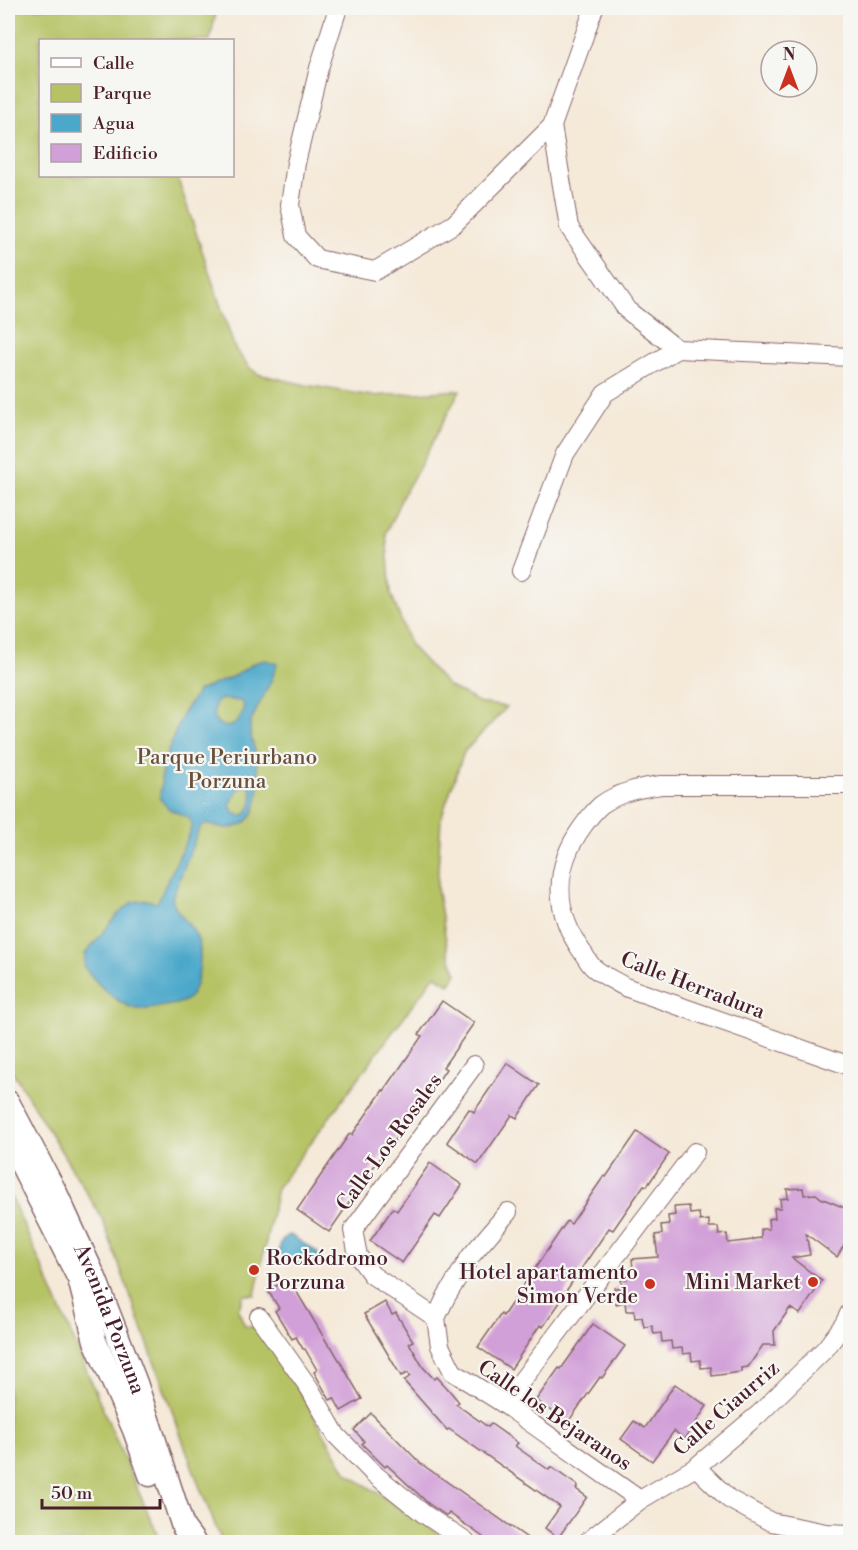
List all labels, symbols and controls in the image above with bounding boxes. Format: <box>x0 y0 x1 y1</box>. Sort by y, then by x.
legend <box>39 39 234 177</box>
north arrow <box>759 39 819 99</box>
text: N <box>783 45 796 65</box>
text: Calle <box>93 52 134 75</box>
text: Parque <box>93 82 152 105</box>
text: Agua <box>92 112 135 135</box>
text: Edificio <box>93 142 158 165</box>
park label: Parque Periurbano Porzuna <box>137 745 317 795</box>
street label: Calle Herradura <box>617 946 769 1026</box>
street label: Calle Los Rosales <box>331 1069 448 1216</box>
street label: Avenida Porzuna <box>67 1239 151 1398</box>
place label: Rockódromo Porzuna <box>266 1246 388 1296</box>
place label: Hotel apartamento Simon Verde <box>459 1260 638 1310</box>
marker: Rockódromo Porzuna <box>247 1263 261 1277</box>
place label: Mini Market <box>685 1270 802 1296</box>
marker: Mini Market <box>806 1275 820 1289</box>
marker: Hotel apartamento Simon Verde <box>643 1277 657 1291</box>
street label: Calle los Bejaranos <box>473 1355 636 1477</box>
street label: Calle Ciaurriz <box>668 1356 785 1462</box>
scale bar <box>42 1472 160 1510</box>
text: 50 m <box>51 1482 93 1505</box>

